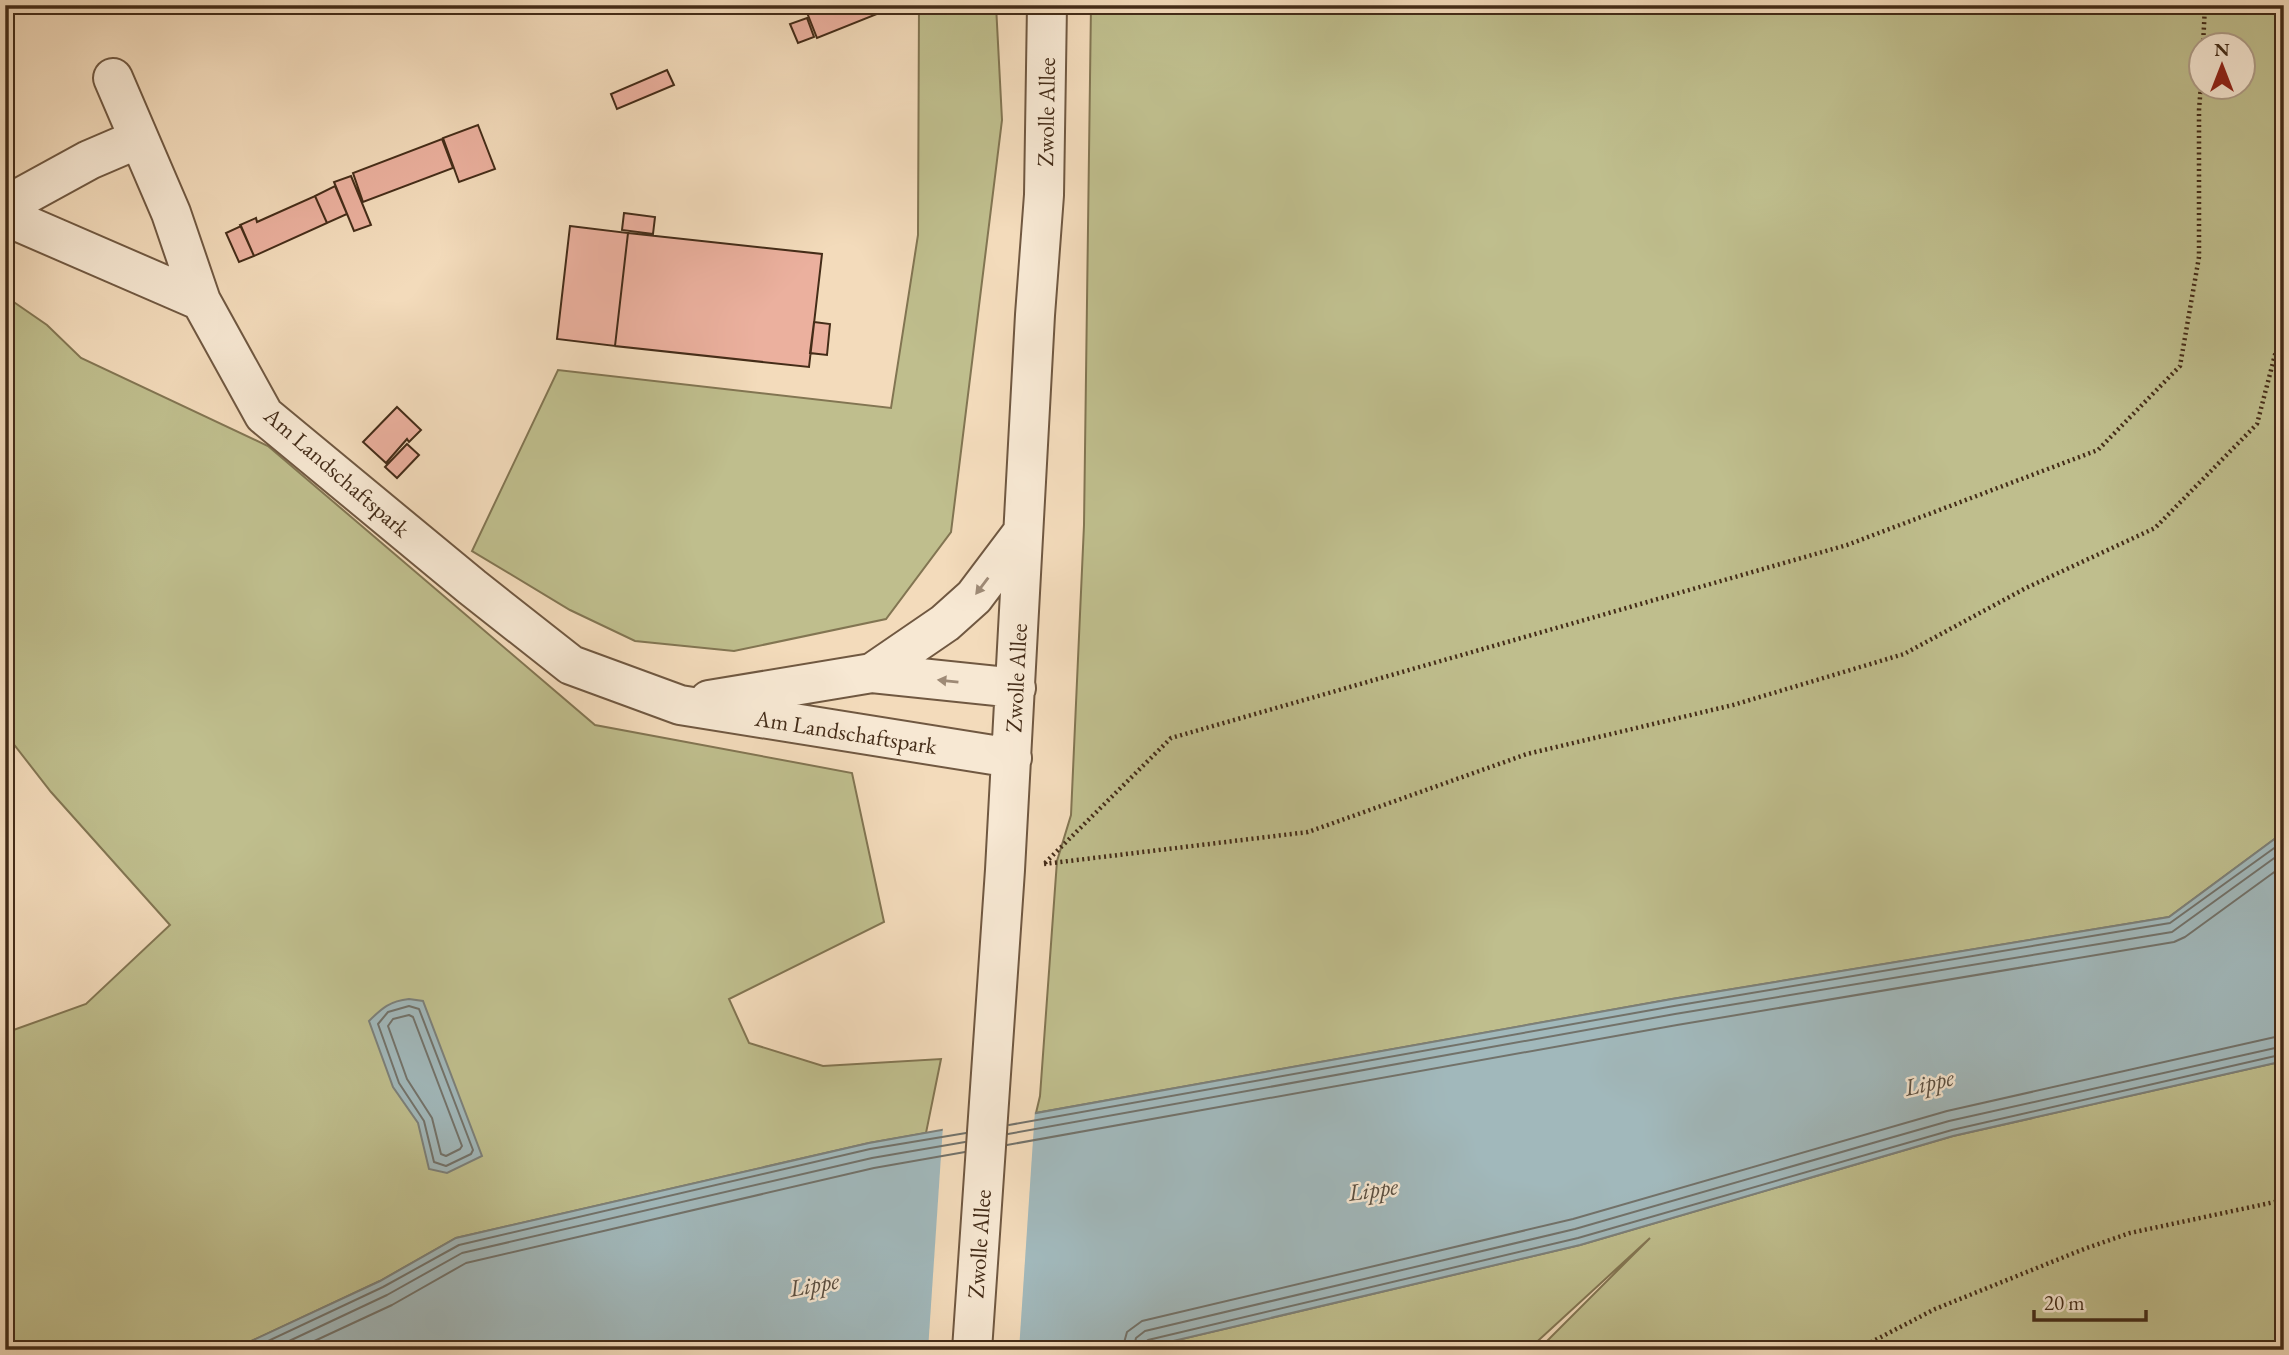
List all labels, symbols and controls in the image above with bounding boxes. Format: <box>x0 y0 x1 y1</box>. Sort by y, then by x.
north arrow <box>2188 32 2258 102</box>
text: N <box>2214 37 2230 62</box>
street label: Zwolle Allee <box>1030 57 1062 167</box>
street label: Am Landschaftspark <box>257 400 417 544</box>
one-way arrow <box>976 577 990 595</box>
street label: Zwolle Allee <box>998 623 1034 733</box>
one-way arrow <box>937 675 959 686</box>
street label: Am Landschaftspark <box>752 703 940 761</box>
water label: Lippe <box>1900 1061 1958 1103</box>
water label: Lippe <box>1345 1170 1401 1208</box>
street label: Zwolle Allee <box>960 1188 998 1300</box>
water label: Lippe <box>786 1264 842 1304</box>
scale bar <box>2034 1278 2146 1322</box>
text: 20 m <box>2044 1289 2085 1316</box>

